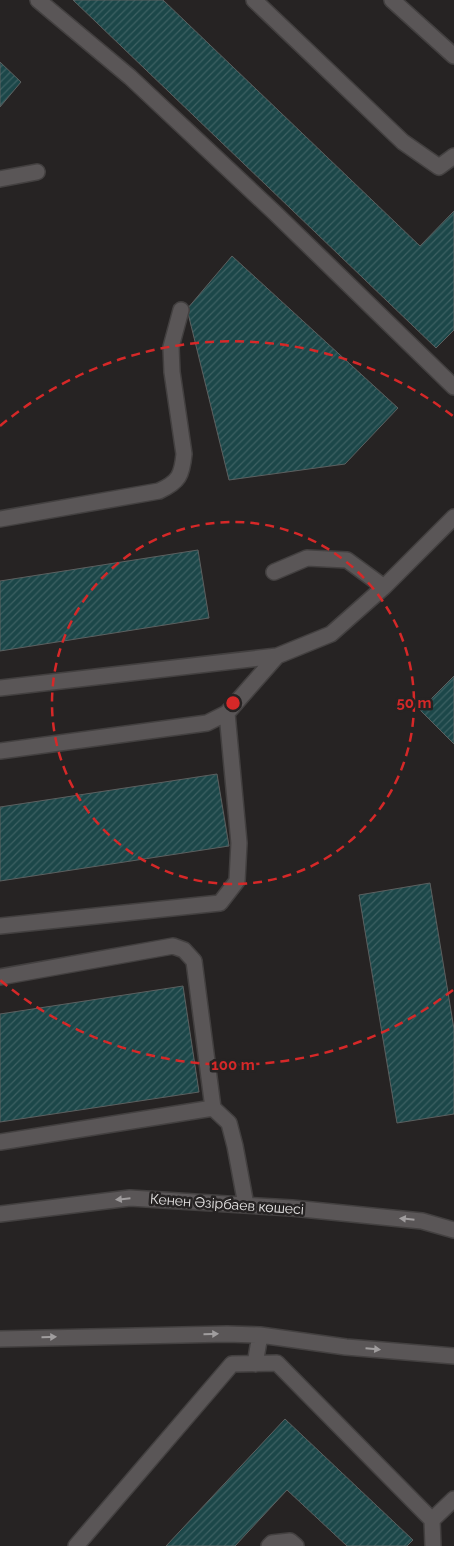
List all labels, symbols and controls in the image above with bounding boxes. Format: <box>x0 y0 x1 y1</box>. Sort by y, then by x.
centre of rings <box>224 694 242 712</box>
text: 50 m <box>396 694 432 712</box>
text: 100 m <box>211 1056 255 1074</box>
street label: Кенен Әзірбаев көшесі <box>150 1191 304 1217</box>
one-way arrow <box>114 1195 130 1203</box>
one-way arrow <box>398 1215 414 1223</box>
one-way arrow <box>203 1330 219 1338</box>
one-way arrow <box>41 1333 57 1341</box>
one-way arrow <box>365 1345 381 1353</box>

